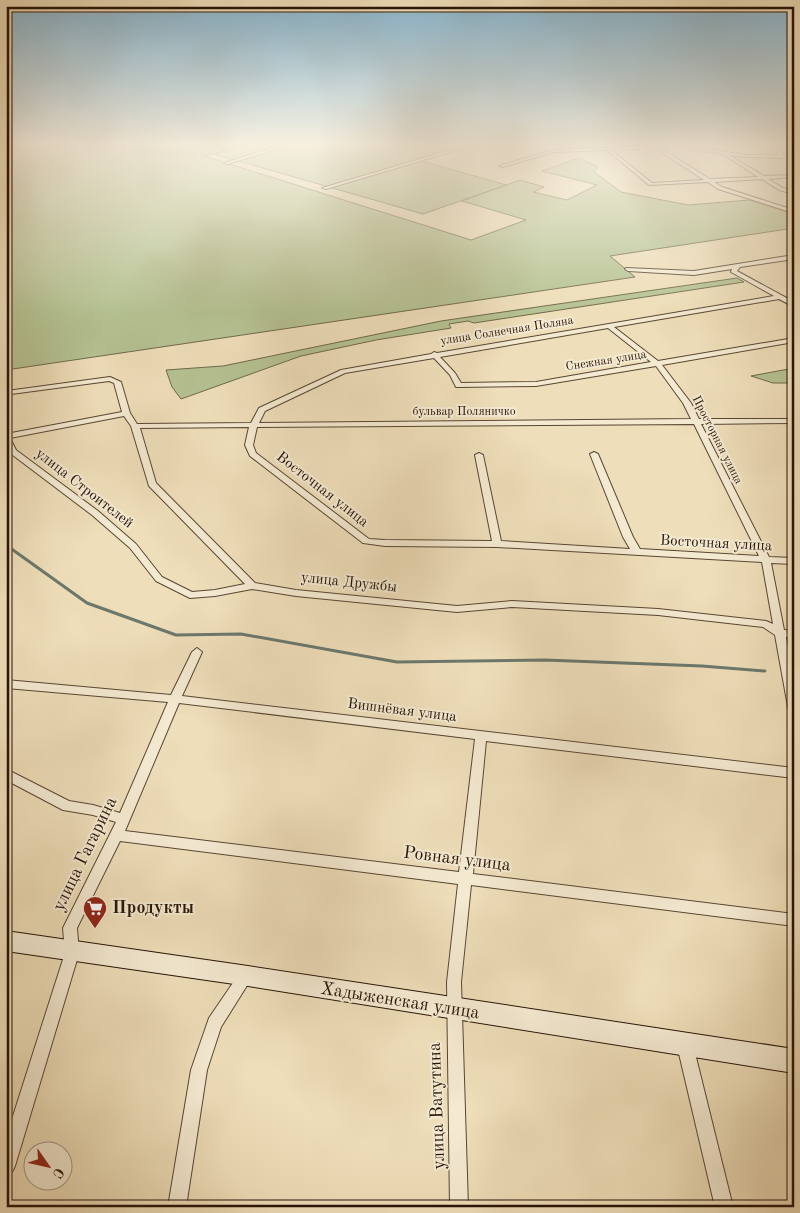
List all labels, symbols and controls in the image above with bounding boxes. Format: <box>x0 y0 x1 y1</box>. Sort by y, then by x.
street label: улица Солнечная Поляна <box>440 315 574 347</box>
street label: Снежная улица <box>565 349 647 373</box>
street label: Просторная улица <box>690 394 745 486</box>
street label: бульвар Поляничко <box>412 406 516 418</box>
street label: улица Строителей <box>32 446 136 532</box>
street label: Восточная улица <box>273 450 371 531</box>
street label: Восточная улица <box>660 534 773 554</box>
street label: улица Дружбы <box>300 570 398 596</box>
street label: Вишнёвая улица <box>347 697 458 725</box>
street label: улица Гагарина <box>50 794 120 914</box>
street label: Ровная улица <box>402 843 512 875</box>
supermarket icon: Продукты <box>82 895 108 929</box>
place label: Продукты <box>112 899 194 917</box>
street label: Хадыженская улица <box>319 980 481 1022</box>
street label: улица Ватутина <box>426 1042 448 1170</box>
north arrow <box>22 1140 72 1190</box>
text: С <box>50 1165 66 1180</box>

